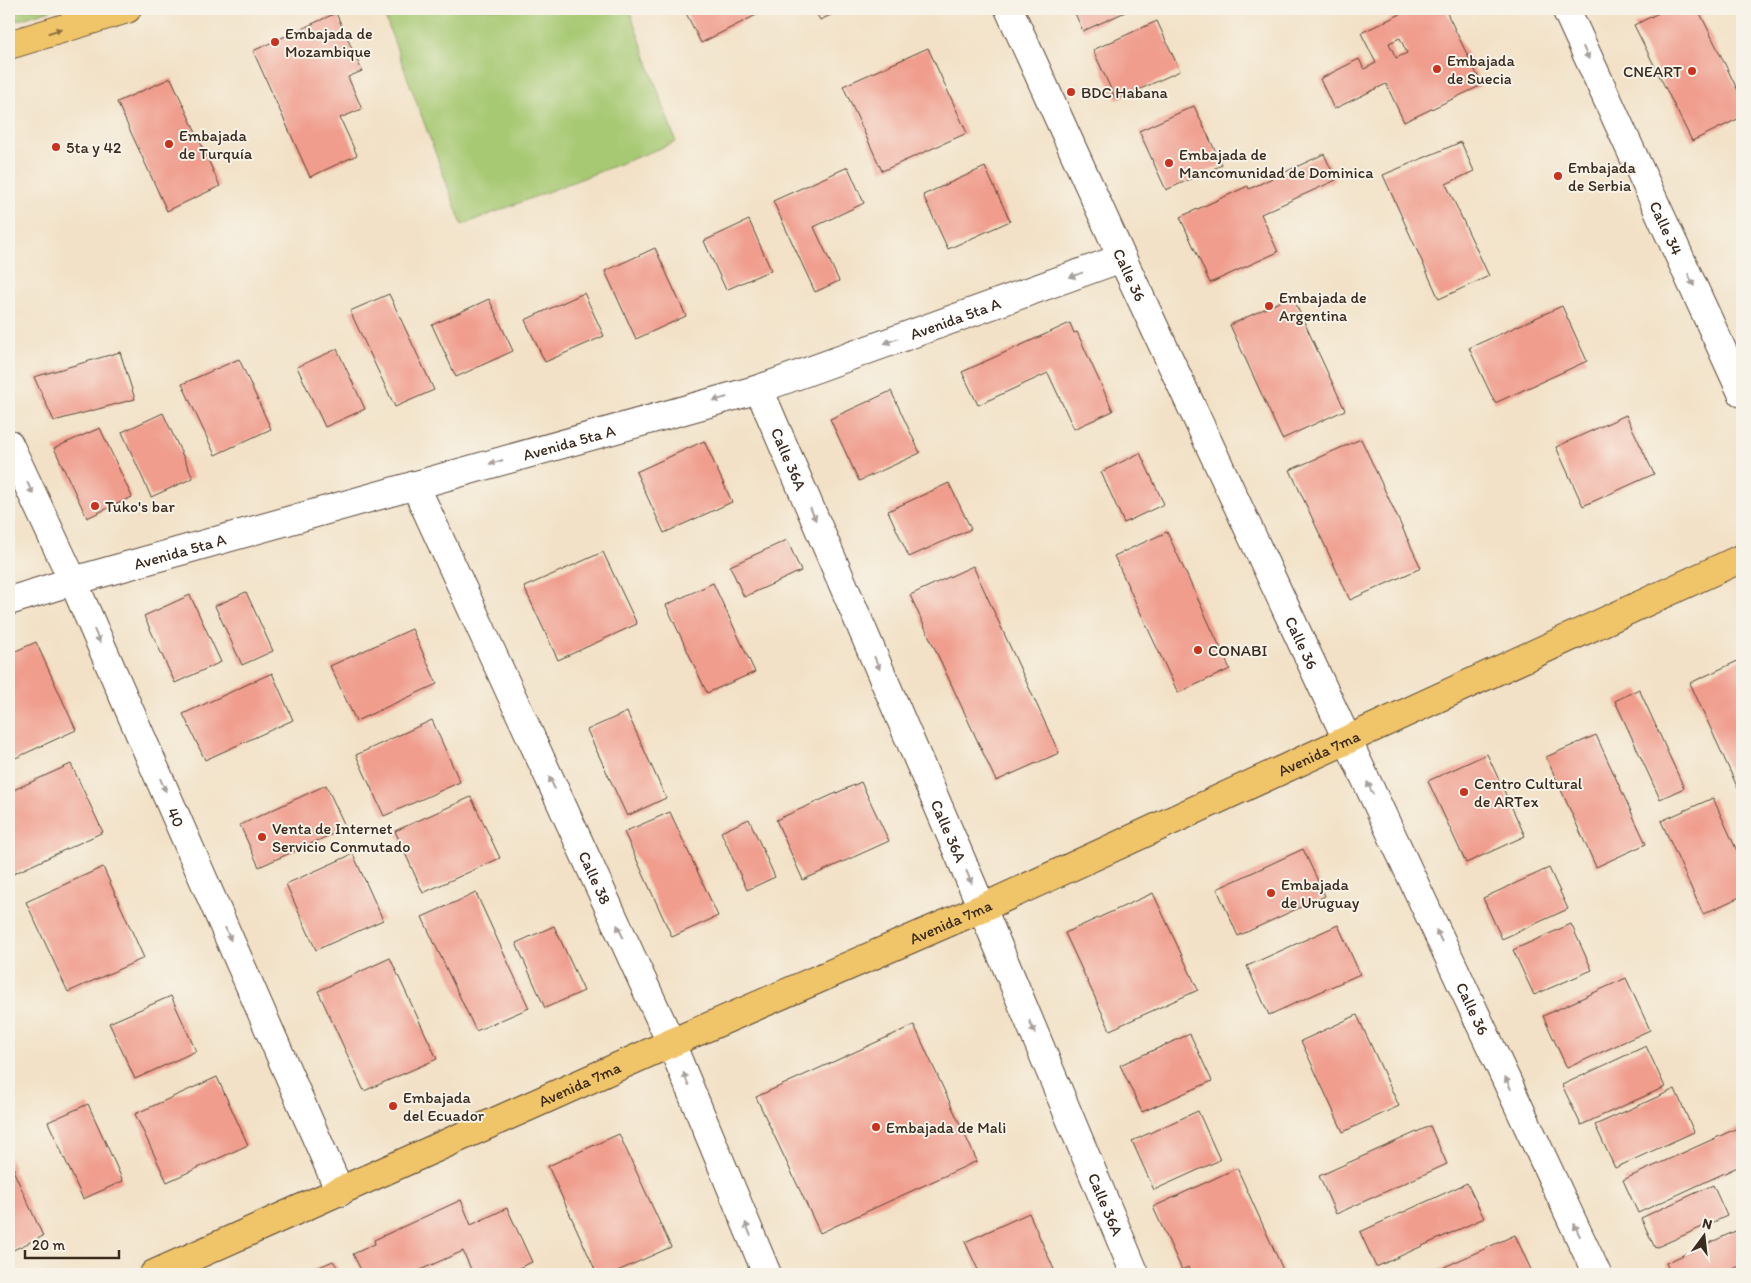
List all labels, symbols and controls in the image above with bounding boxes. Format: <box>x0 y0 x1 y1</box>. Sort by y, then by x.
place label: Embajada de Mozambique <box>285 24 373 61</box>
one-way arrow <box>48 27 63 34</box>
marker: Embajada de Mozambique <box>269 36 281 48</box>
one-way arrow <box>1582 46 1590 60</box>
place label: Embajada de Suecia <box>1447 51 1516 88</box>
place label: CNEART <box>1623 62 1682 81</box>
marker: Embajada de Suecia <box>1431 63 1443 75</box>
marker: CNEART <box>1686 65 1698 77</box>
place label: BDC Habana <box>1081 83 1168 102</box>
marker: BDC Habana <box>1065 86 1077 98</box>
place label: Embajada de Turquía <box>179 126 253 163</box>
place label: 5ta y 42 <box>66 138 122 157</box>
marker: Embajada de Turquía <box>163 138 175 150</box>
marker: 5ta y 42 <box>50 141 62 153</box>
place label: Embajada de Mancomunidad de Dominica <box>1179 145 1374 182</box>
marker: Embajada de Mancomunidad de Dominica <box>1163 157 1175 169</box>
place label: Embajada de Serbia <box>1568 158 1637 195</box>
marker: Embajada de Serbia <box>1552 170 1564 182</box>
street label: Calle 34 <box>1646 198 1687 258</box>
street label: Calle 36 <box>1109 245 1150 304</box>
one-way arrow <box>1069 272 1084 279</box>
one-way arrow <box>1687 273 1695 287</box>
place label: Embajada de Argentina <box>1279 288 1367 325</box>
street label: Avenida 5ta A <box>907 293 1003 343</box>
marker: Embajada de Argentina <box>1263 300 1275 312</box>
one-way arrow <box>883 338 898 345</box>
one-way arrow <box>713 396 728 404</box>
street label: Avenida 5ta A <box>521 420 617 464</box>
street label: Calle 36A <box>767 425 811 493</box>
one-way arrow <box>489 458 504 466</box>
one-way arrow <box>25 481 34 496</box>
place label: Tuko's bar <box>105 497 175 516</box>
marker: Tuko's bar <box>89 500 101 512</box>
one-way arrow <box>809 507 817 521</box>
street label: Avenida 5ta A <box>132 529 228 573</box>
street label: Calle 36 <box>1281 613 1322 672</box>
one-way arrow <box>94 629 102 643</box>
place label: CONABI <box>1208 641 1267 660</box>
marker: CONABI <box>1192 644 1204 656</box>
one-way arrow <box>873 656 881 671</box>
street label: Avenida 7ma <box>1275 726 1363 780</box>
place label: Centro Cultural de ARTex <box>1474 774 1583 811</box>
one-way arrow <box>547 776 555 790</box>
one-way arrow <box>159 778 167 792</box>
one-way arrow <box>1366 781 1374 795</box>
marker: Centro Cultural de ARTex <box>1458 786 1470 798</box>
street label: Calle 36A <box>927 797 971 865</box>
street label: 40 <box>164 804 189 830</box>
place label: Venta de Internet Servicio Conmutado <box>272 819 410 856</box>
marker: Venta de Internet Servicio Conmutado <box>256 831 268 843</box>
street label: Calle 38 <box>575 848 616 907</box>
one-way arrow <box>965 870 973 884</box>
place label: Embajada de Uruguay <box>1281 875 1360 912</box>
marker: Embajada de Uruguay <box>1265 887 1277 899</box>
street label: Avenida 7ma <box>906 895 995 948</box>
one-way arrow <box>615 924 623 938</box>
one-way arrow <box>224 927 232 941</box>
one-way arrow <box>1435 929 1443 943</box>
street label: Calle 36 <box>1452 979 1493 1038</box>
one-way arrow <box>1028 1020 1036 1034</box>
street label: Avenida 7ma <box>535 1057 624 1111</box>
one-way arrow <box>682 1072 690 1086</box>
one-way arrow <box>1504 1076 1512 1090</box>
place label: Embajada del Ecuador <box>403 1088 484 1125</box>
marker: Embajada del Ecuador <box>387 1100 399 1112</box>
place label: Embajada de Mali <box>886 1118 1006 1137</box>
marker: Embajada de Mali <box>870 1121 882 1133</box>
street label: Calle 36A <box>1084 1170 1127 1239</box>
north arrow <box>1678 1210 1728 1260</box>
text: N <box>1700 1214 1714 1233</box>
one-way arrow <box>744 1222 752 1236</box>
one-way arrow <box>1572 1223 1580 1237</box>
scale bar <box>25 1228 119 1260</box>
text: 20 m <box>32 1236 66 1254</box>

